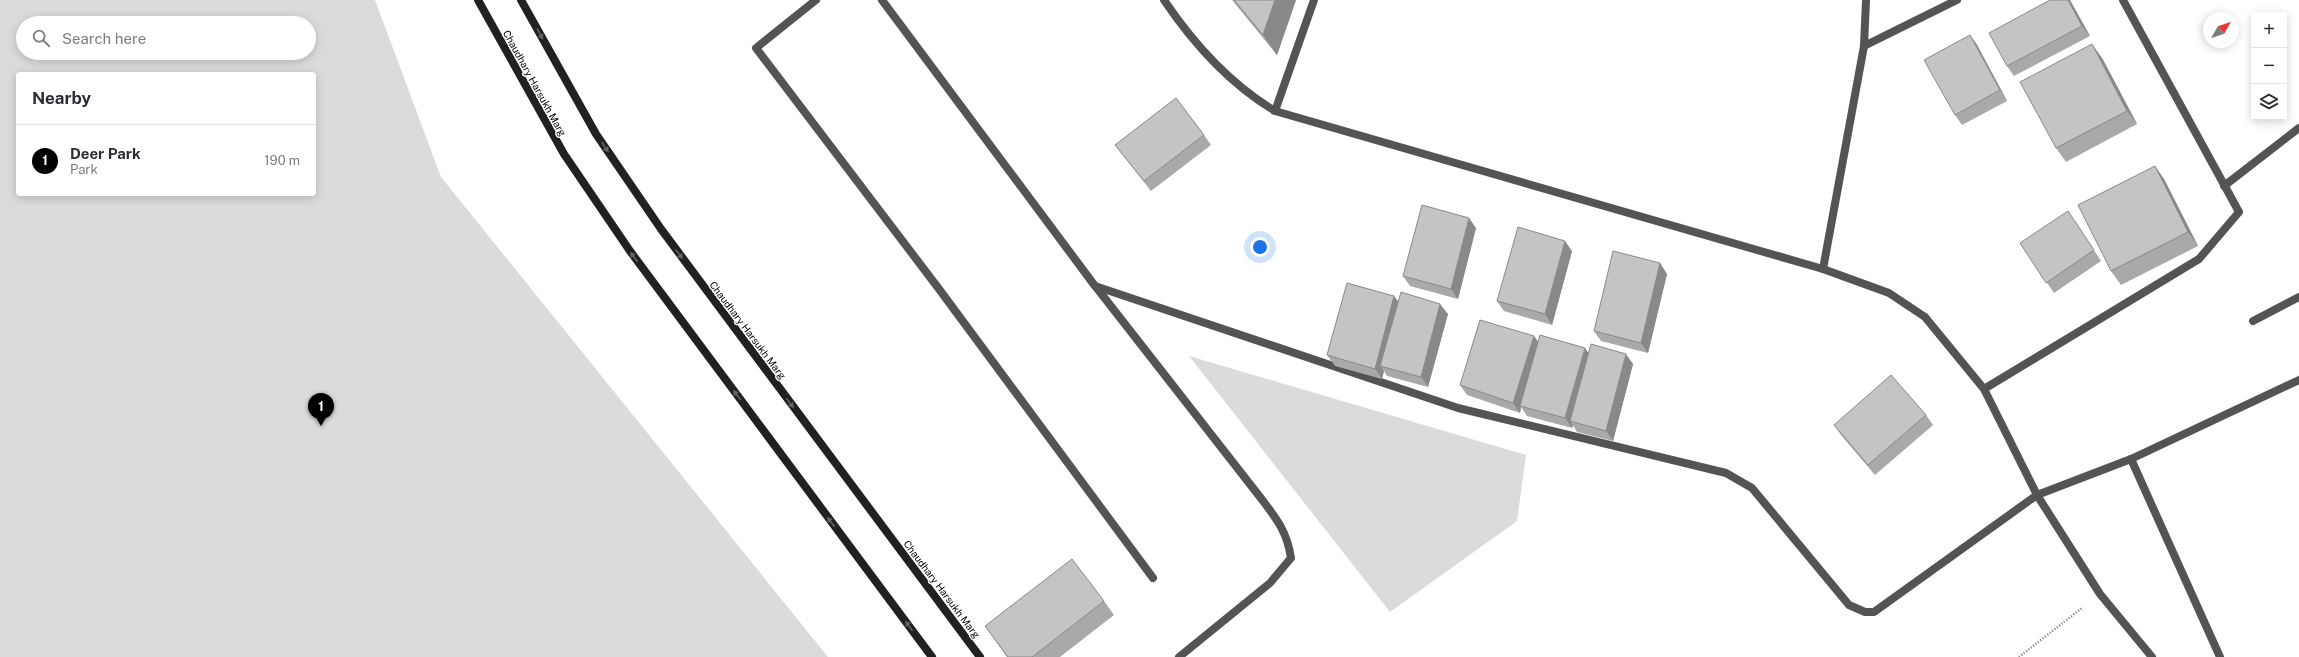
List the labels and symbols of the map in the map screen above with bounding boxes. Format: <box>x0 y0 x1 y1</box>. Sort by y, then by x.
north arrow <box>2203 12 2239 48</box>
street label: Chaudhary Harsukh Marg <box>501 28 569 138</box>
one-way arrow <box>537 28 544 40</box>
one-way arrow <box>601 142 609 152</box>
your location <box>1250 237 1270 257</box>
one-way arrow <box>675 248 683 259</box>
one-way arrow <box>630 252 638 262</box>
street label: Chaudhary Harsukh Marg <box>707 279 789 381</box>
one-way arrow <box>733 390 741 400</box>
pin: 1 <box>308 393 334 426</box>
one-way arrow <box>786 397 794 408</box>
one-way arrow <box>827 516 836 527</box>
street label: Chaudhary Harsukh Marg <box>901 538 983 640</box>
one-way arrow <box>905 620 913 631</box>

